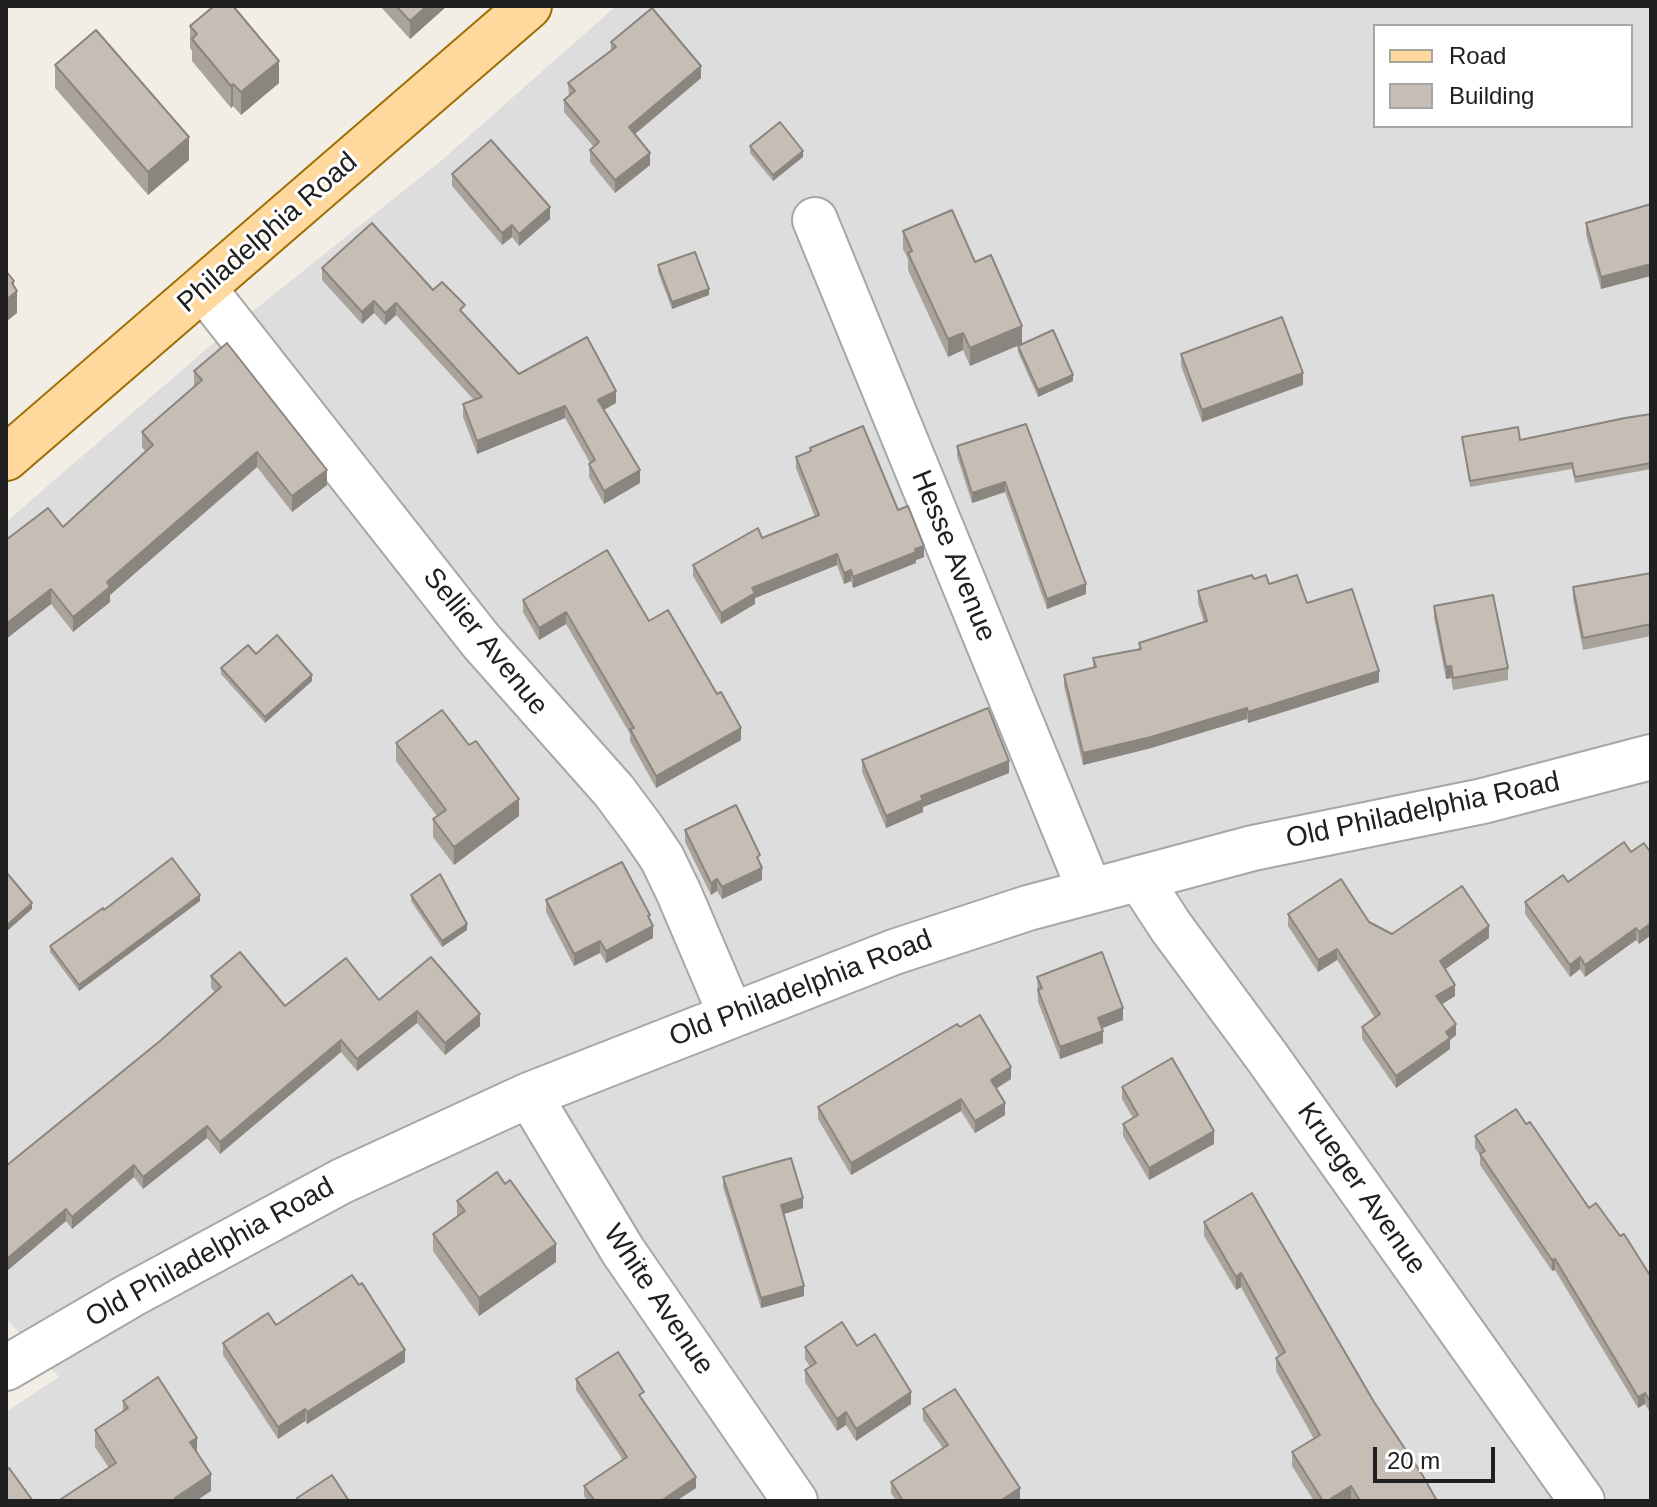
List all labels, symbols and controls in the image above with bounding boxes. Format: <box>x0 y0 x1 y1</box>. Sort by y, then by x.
legend <box>1373 24 1633 128</box>
text: Road <box>1449 42 1506 69</box>
text: Building <box>1449 82 1534 109</box>
street label: Philadelphia Road <box>171 146 365 320</box>
street label: Hesse Avenue <box>903 466 1003 646</box>
street label: Sellier Avenue <box>415 561 555 723</box>
street label: Old Philadelphia Road <box>1283 766 1563 856</box>
street label: Old Philadelphia Road <box>665 923 937 1055</box>
street label: Krueger Avenue <box>1289 1097 1433 1281</box>
street label: Old Philadelphia Road <box>80 1171 340 1335</box>
street label: White Avenue <box>595 1219 721 1381</box>
scale bar <box>1377 1431 1499 1481</box>
text: 20 m <box>1387 1447 1440 1474</box>

